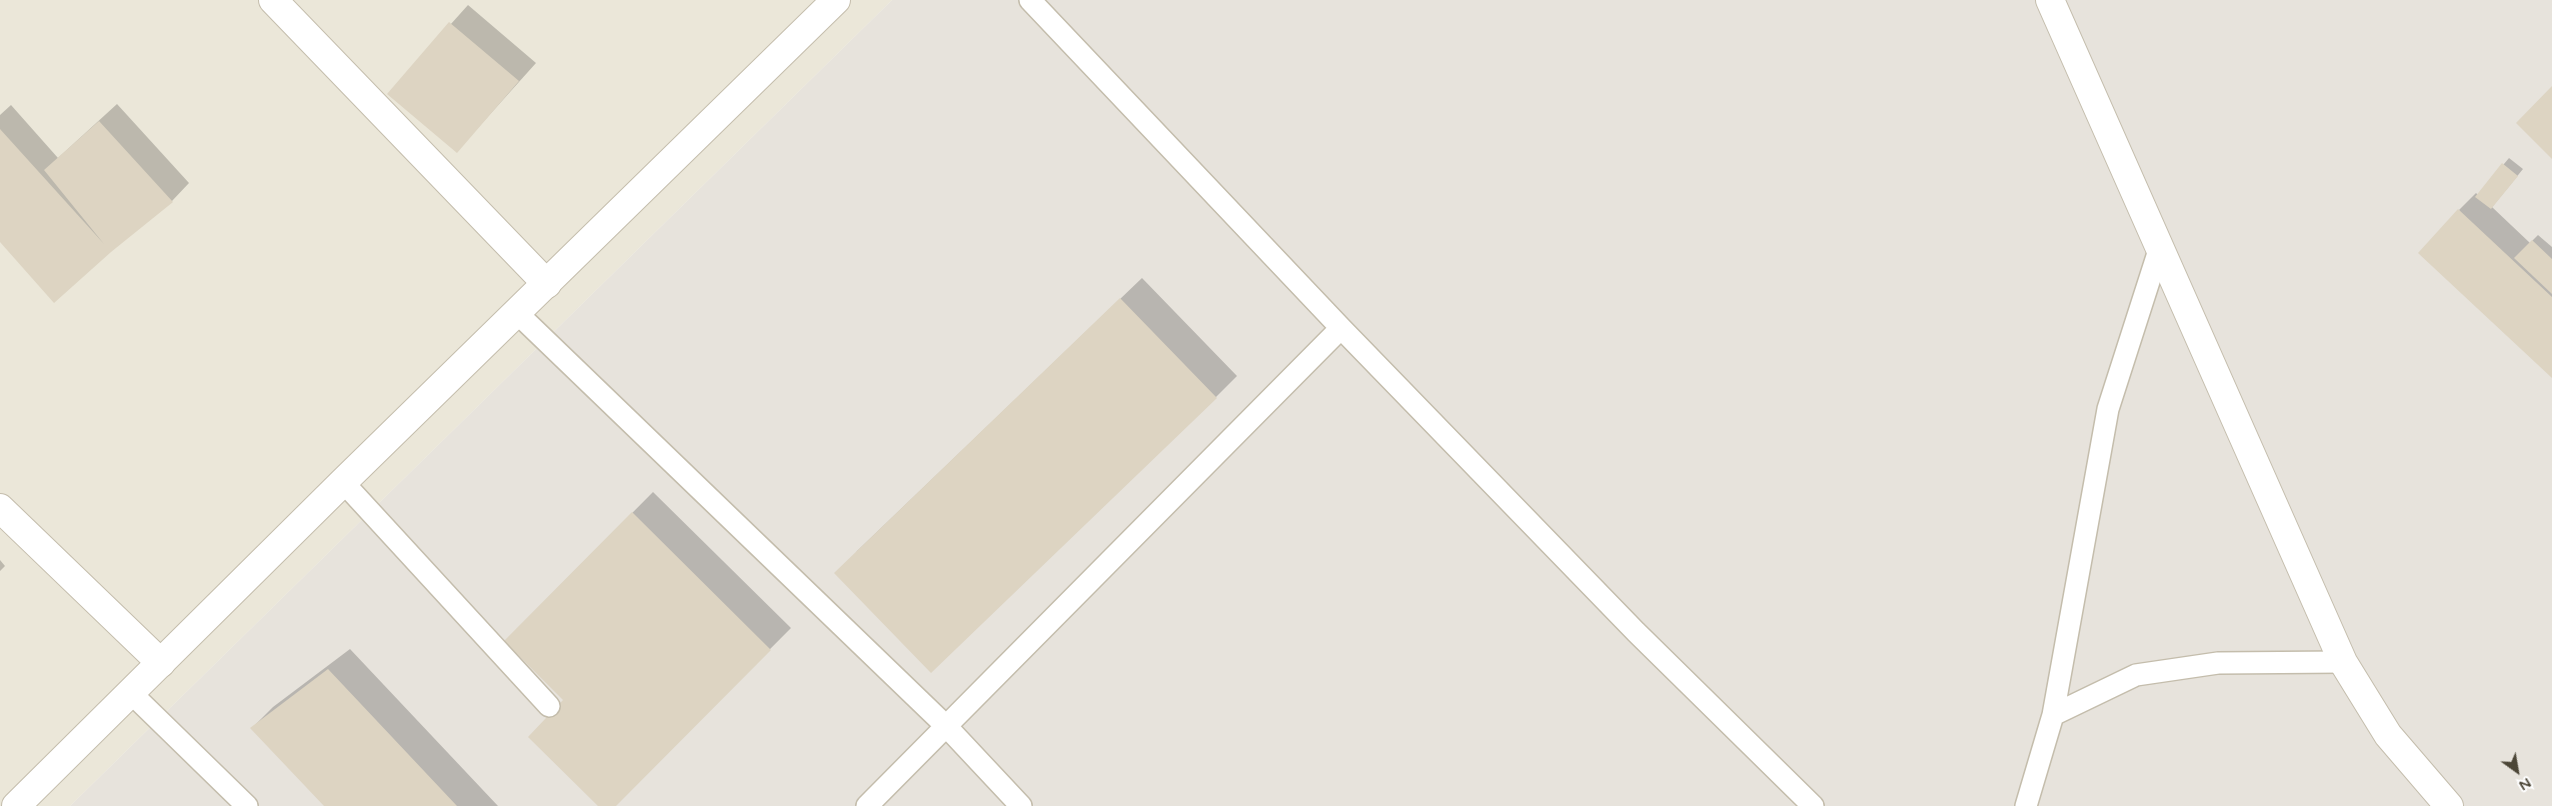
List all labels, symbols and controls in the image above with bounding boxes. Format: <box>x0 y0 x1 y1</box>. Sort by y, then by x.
north arrow <box>2492 746 2542 796</box>
text: N <box>2516 774 2534 794</box>

